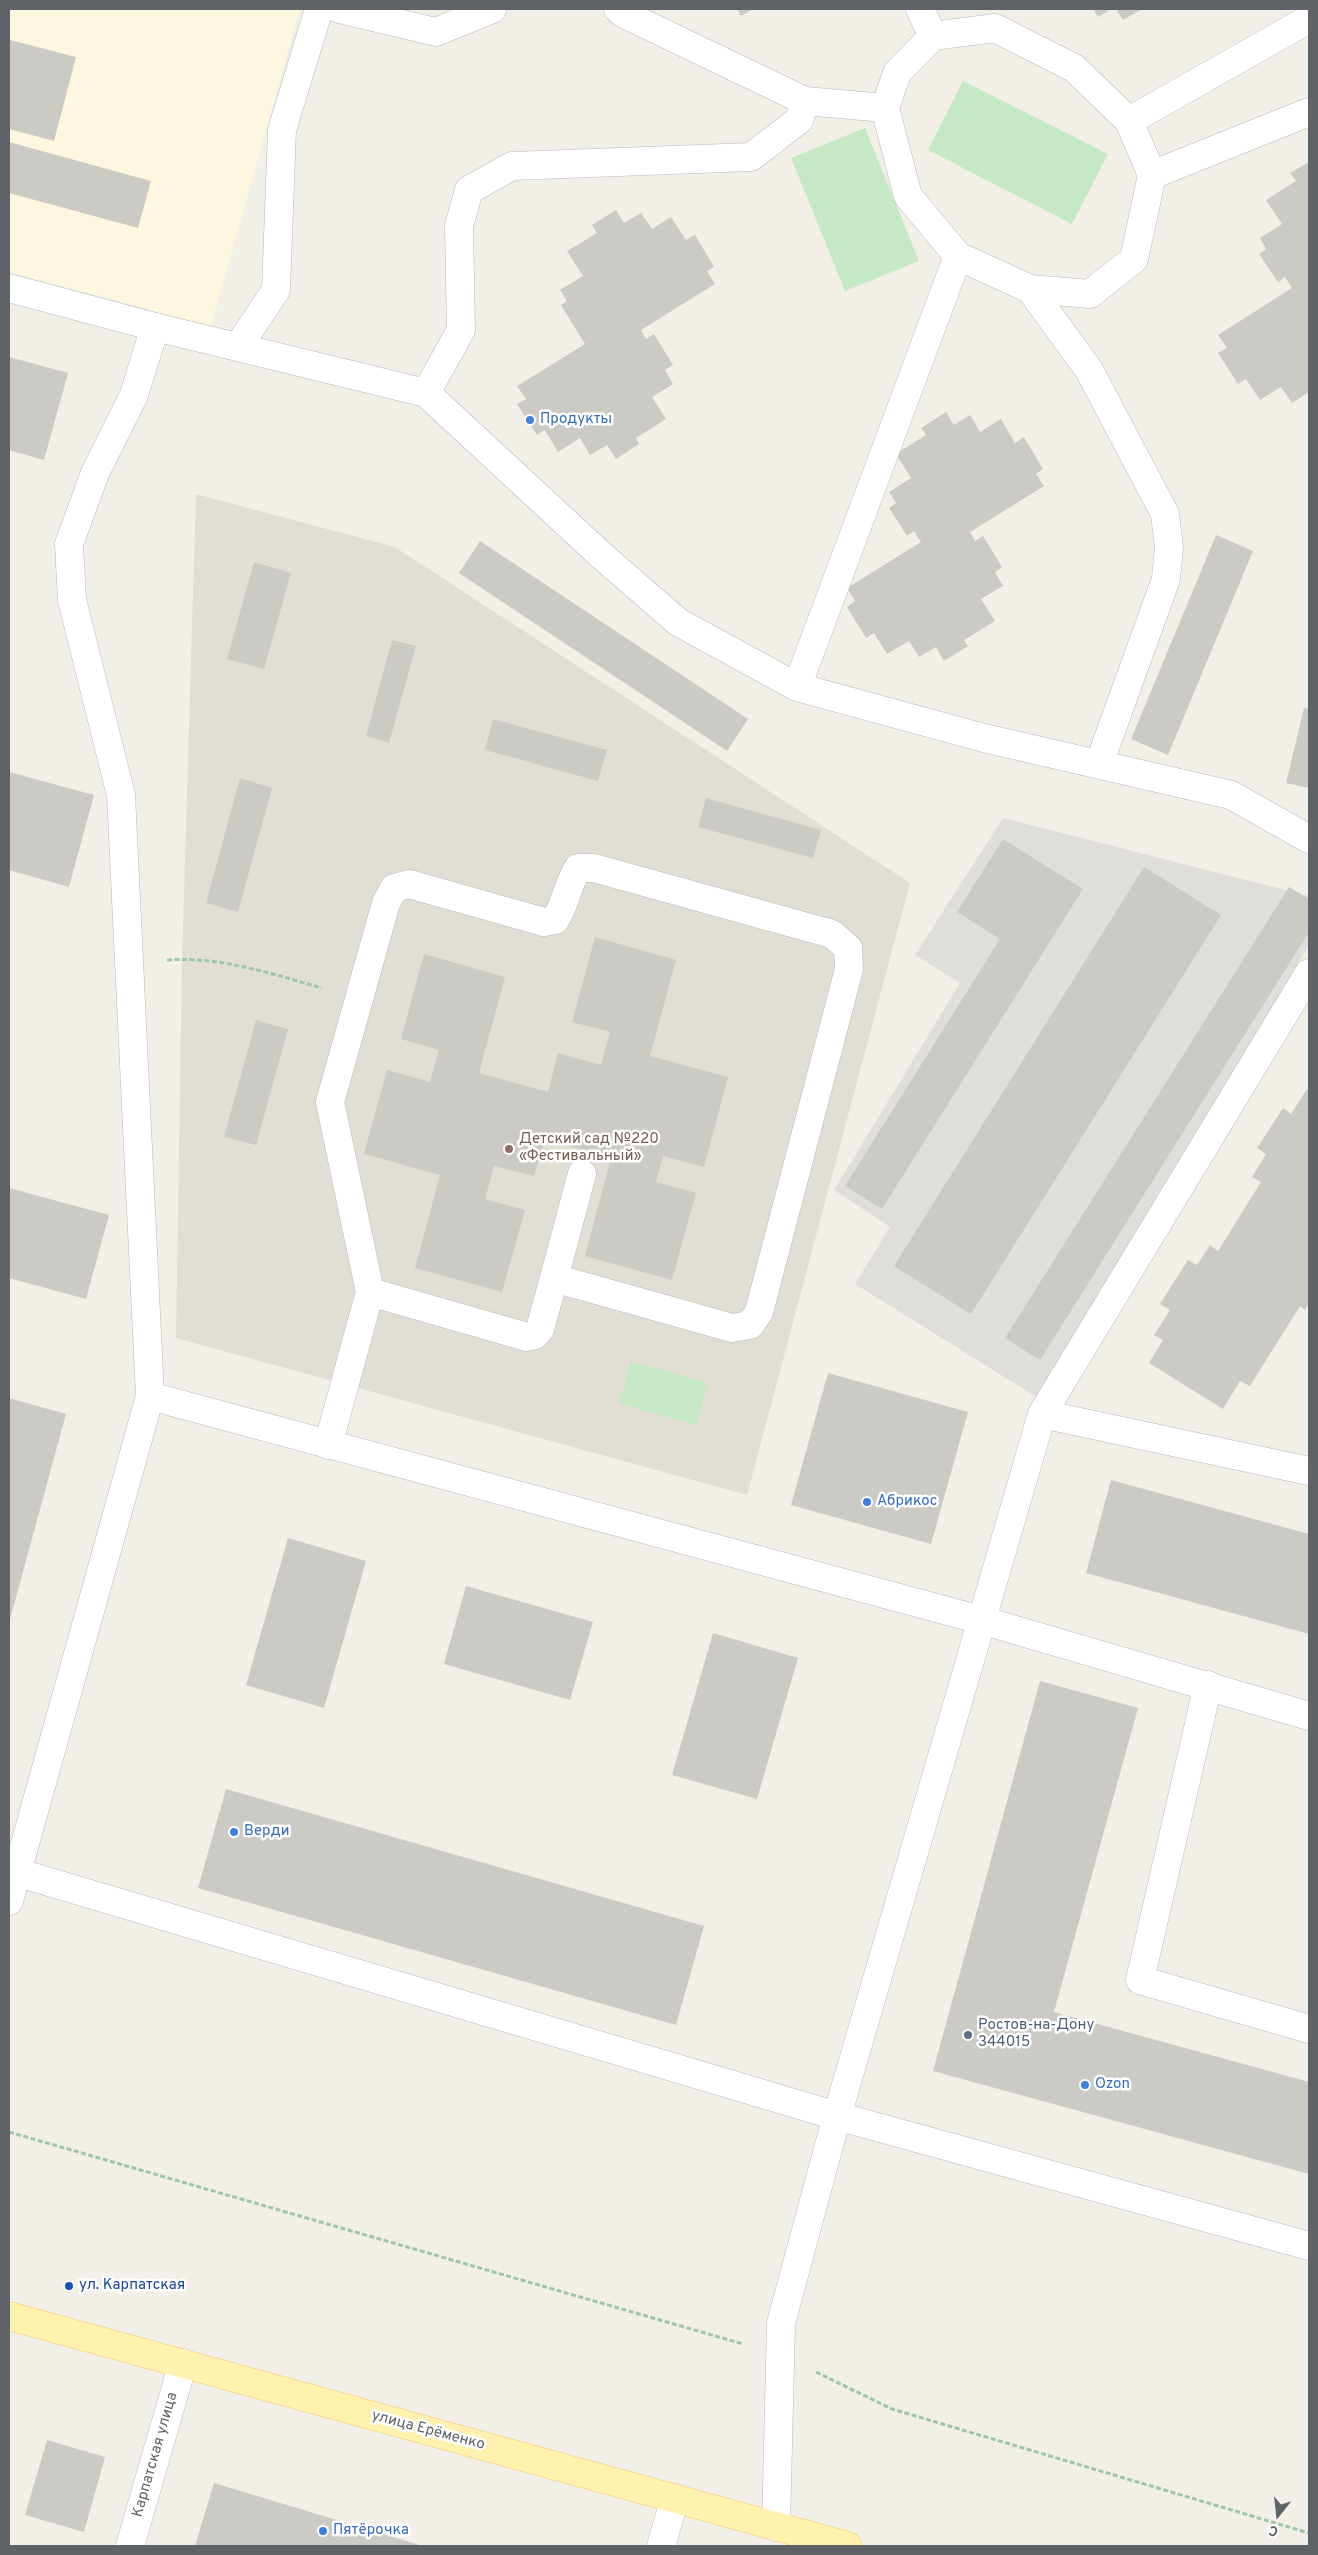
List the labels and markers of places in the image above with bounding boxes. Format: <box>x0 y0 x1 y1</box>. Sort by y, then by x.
place label: Продукты <box>540 411 612 429</box>
marker: Продукты <box>524 414 536 426</box>
place label: Детский сад №220 «Фестивальный» <box>519 1131 659 1166</box>
marker: Детский сад №220 «Фестивальный» <box>503 1143 515 1155</box>
place label: Абрикос <box>877 1493 937 1511</box>
marker: Абрикос <box>861 1496 873 1508</box>
place label: Верди <box>244 1823 289 1841</box>
marker: Верди <box>228 1826 240 1838</box>
place label: Ростов-на-Дону 344015 <box>978 2017 1094 2052</box>
marker: Ростов-на-Дону 344015 <box>962 2029 974 2041</box>
place label: Ozon <box>1095 2076 1130 2094</box>
marker: Ozon <box>1079 2079 1091 2091</box>
place label: ул. Карпатская <box>79 2277 185 2295</box>
marker: ул. Карпатская <box>63 2280 75 2292</box>
place label: Пятёрочка <box>333 2522 409 2540</box>
marker: Пятёрочка <box>317 2525 329 2537</box>

